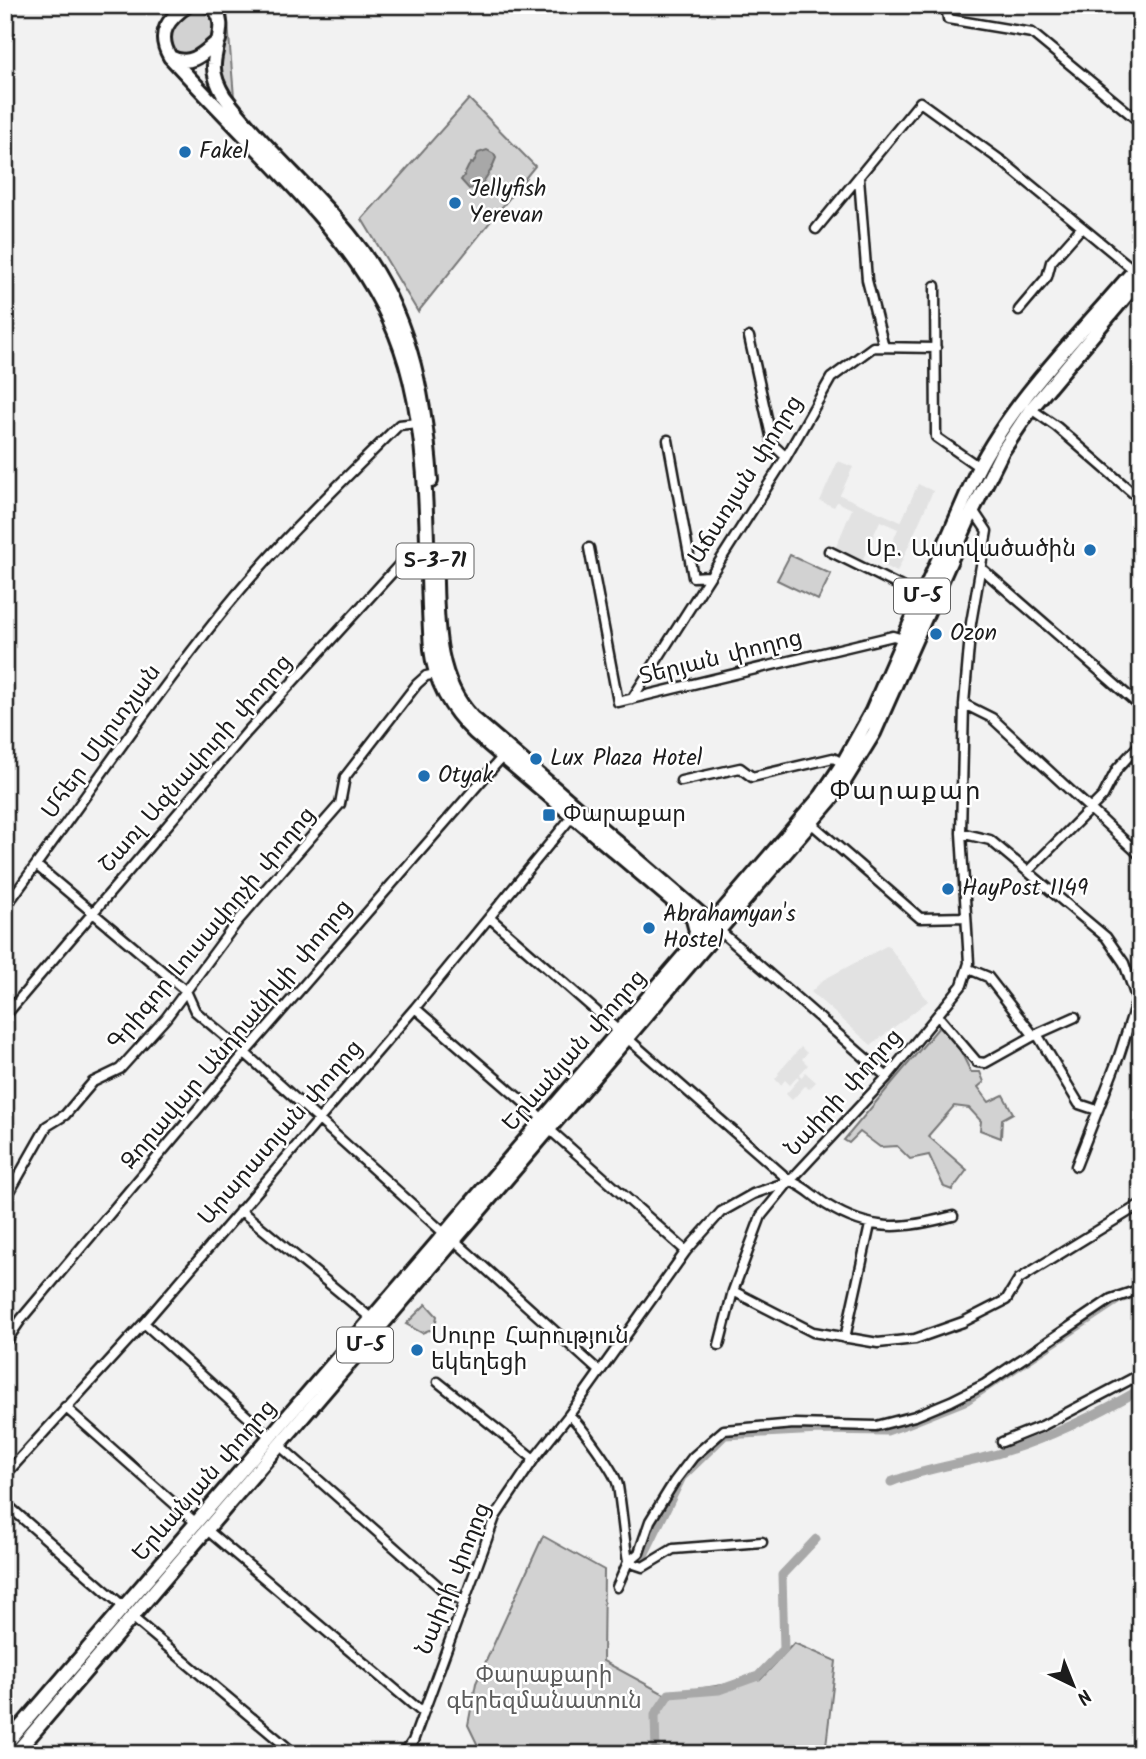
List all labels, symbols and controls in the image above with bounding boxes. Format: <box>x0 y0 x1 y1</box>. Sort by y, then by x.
place label: Fakel <box>199 134 249 170</box>
marker: Fakel <box>177 144 193 160</box>
place label: Jellyfish Yerevan <box>469 172 546 234</box>
marker: Jellyfish Yerevan <box>447 195 463 211</box>
street label: Աճառյան փողոց <box>679 388 813 572</box>
place label: Սբ. Աստվածածին <box>866 532 1076 568</box>
marker: Սբ. Աստվածածին <box>1082 542 1098 558</box>
road number: Տ-3-71 <box>396 544 474 578</box>
road number: Մ-5 <box>894 578 950 614</box>
place label: Ozon <box>950 616 997 652</box>
street label: Տերյան փողոց <box>636 620 806 696</box>
marker: Ozon <box>928 626 944 642</box>
street label: Շառլ Ազնավուրի փողոց <box>91 646 301 882</box>
street label: Մհեր Մկրտչյան <box>33 657 171 827</box>
place label: Lux Plaza Hotel <box>550 741 703 777</box>
marker: Lux Plaza Hotel <box>528 751 544 767</box>
place label: Otyak <box>438 758 494 794</box>
marker: Otyak <box>416 768 432 784</box>
district label: Փարաքար <box>829 771 983 813</box>
place label: Փարաքար <box>563 797 686 833</box>
street label: Գրիգոր Լուսավորչի փողոց <box>99 799 325 1059</box>
marker: Փարաքար <box>541 807 557 823</box>
place label: HayPost 1149 <box>962 871 1088 907</box>
marker: HayPost 1149 <box>940 881 956 897</box>
street label: Զորավար Անդրանիկի փողոց <box>112 891 362 1179</box>
place label: Abrahamyan's Hostel <box>663 897 796 959</box>
marker: Abrahamyan's Hostel <box>641 920 657 936</box>
street label: Երևանյան փողոց <box>494 962 656 1140</box>
street label: Նաիրի փողոց <box>776 1021 912 1165</box>
street label: Արարատյան փողոց <box>190 1032 372 1234</box>
place label: Սուրբ Հարություն եկեղեցի <box>431 1319 629 1381</box>
road number: Մ-5 <box>337 1328 393 1362</box>
marker: Սուրբ Հարություն եկեղեցի <box>409 1342 425 1358</box>
street label: Երևանյան փողոց <box>124 1392 286 1570</box>
street label: Նաիրի փողոց <box>407 1497 501 1661</box>
north arrow <box>1038 1650 1108 1720</box>
park label: Փարաքարի գերեզմանատուն <box>446 1658 642 1720</box>
text: N <box>1069 1681 1098 1711</box>

